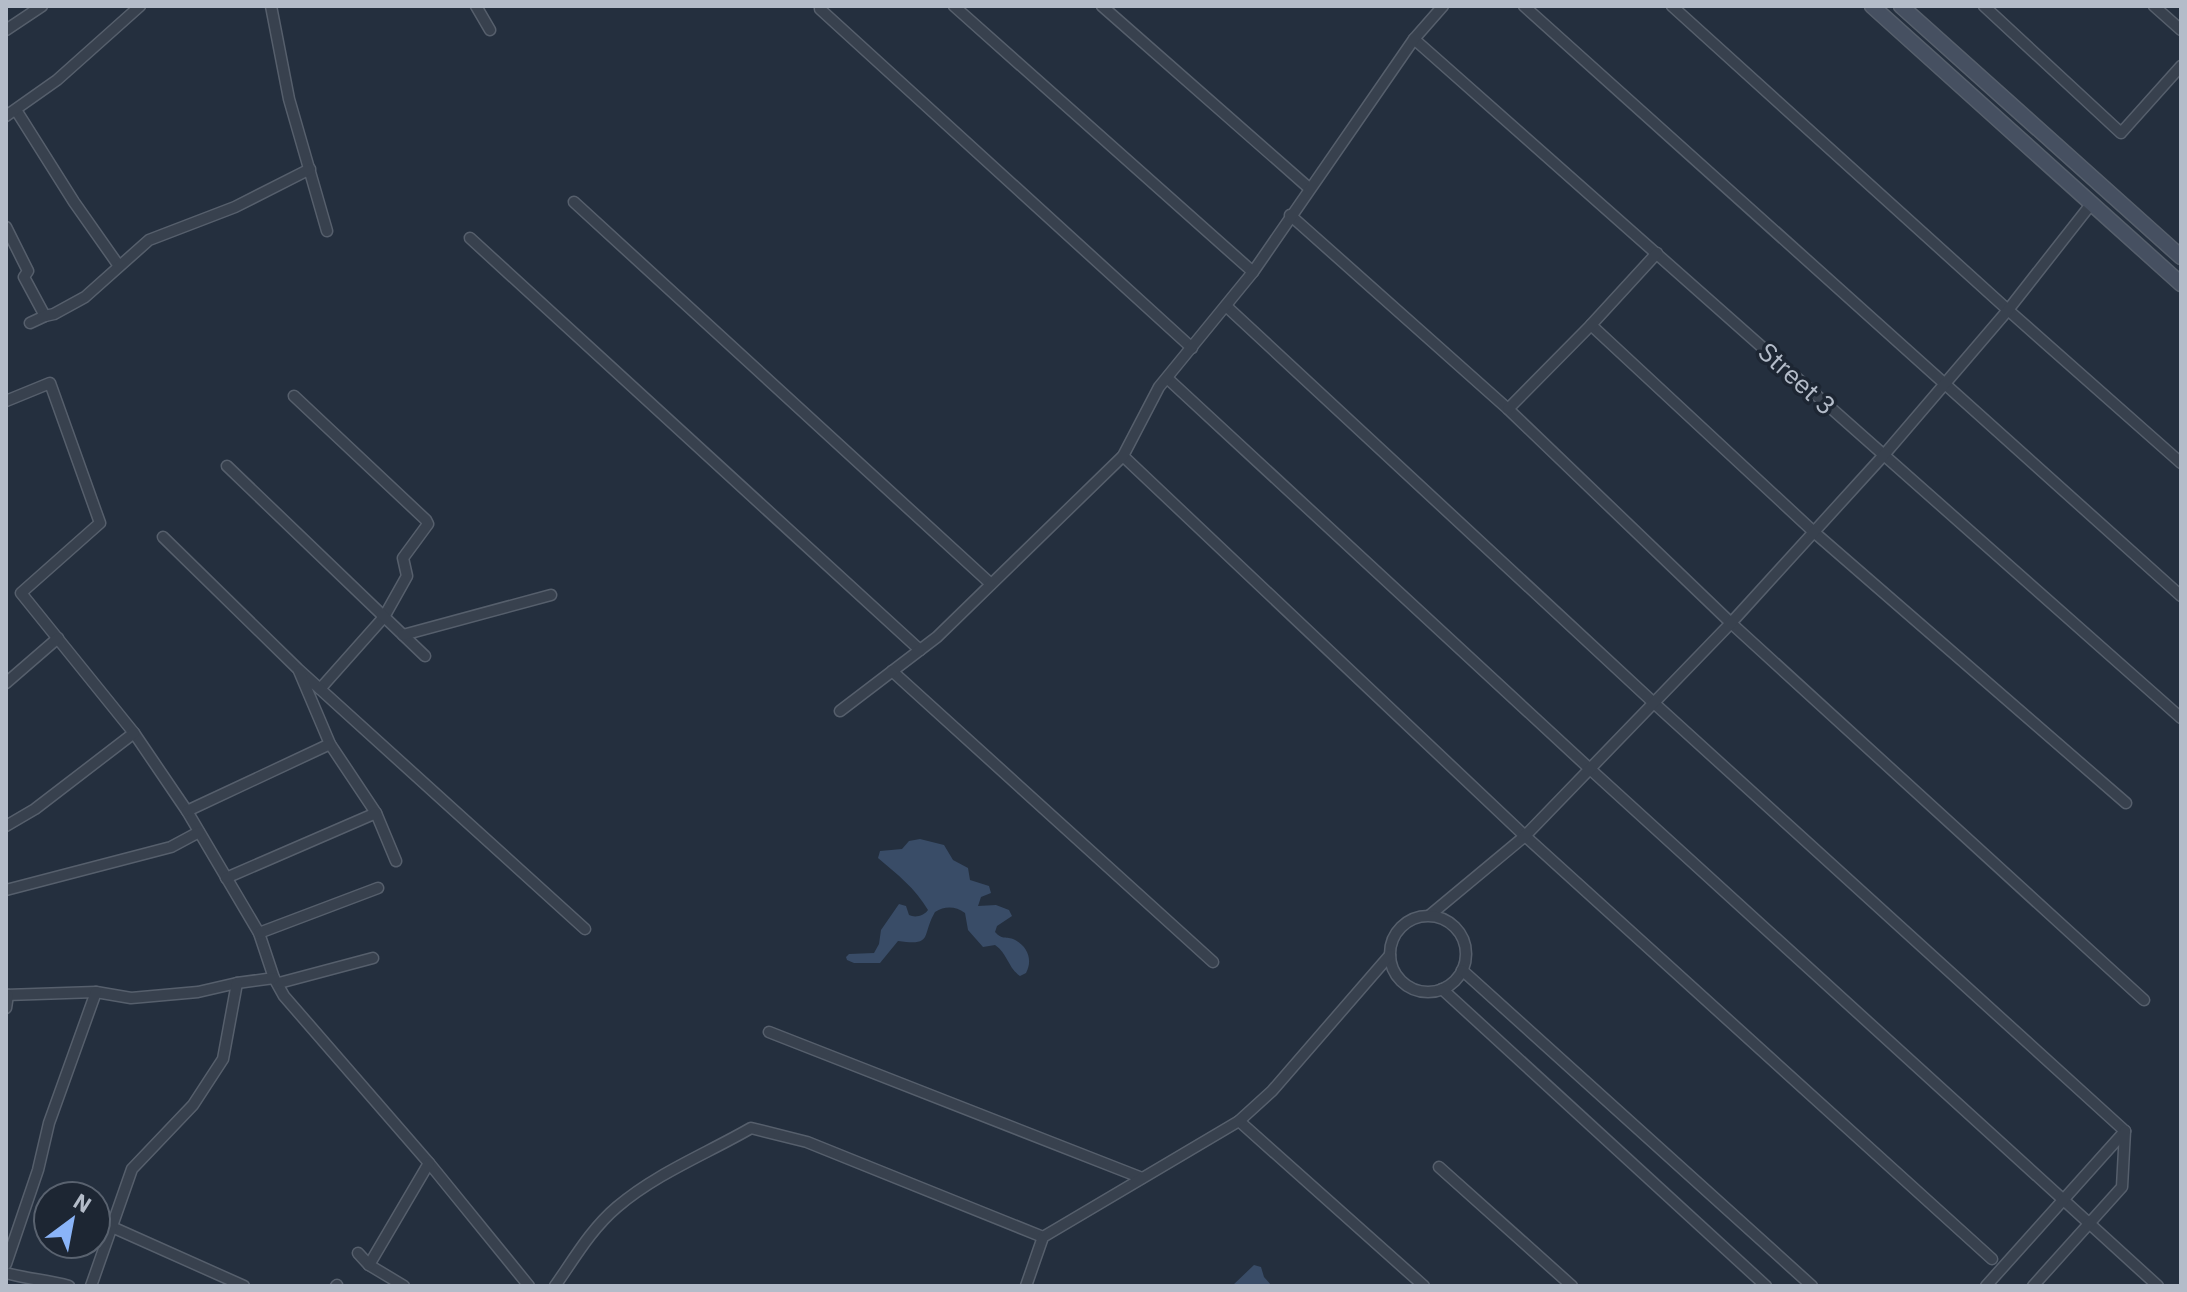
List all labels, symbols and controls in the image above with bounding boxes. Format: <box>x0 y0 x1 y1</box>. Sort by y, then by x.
street label: Street 3 <box>1752 334 1844 422</box>
north arrow <box>32 1180 112 1260</box>
text: N <box>68 1186 97 1219</box>

